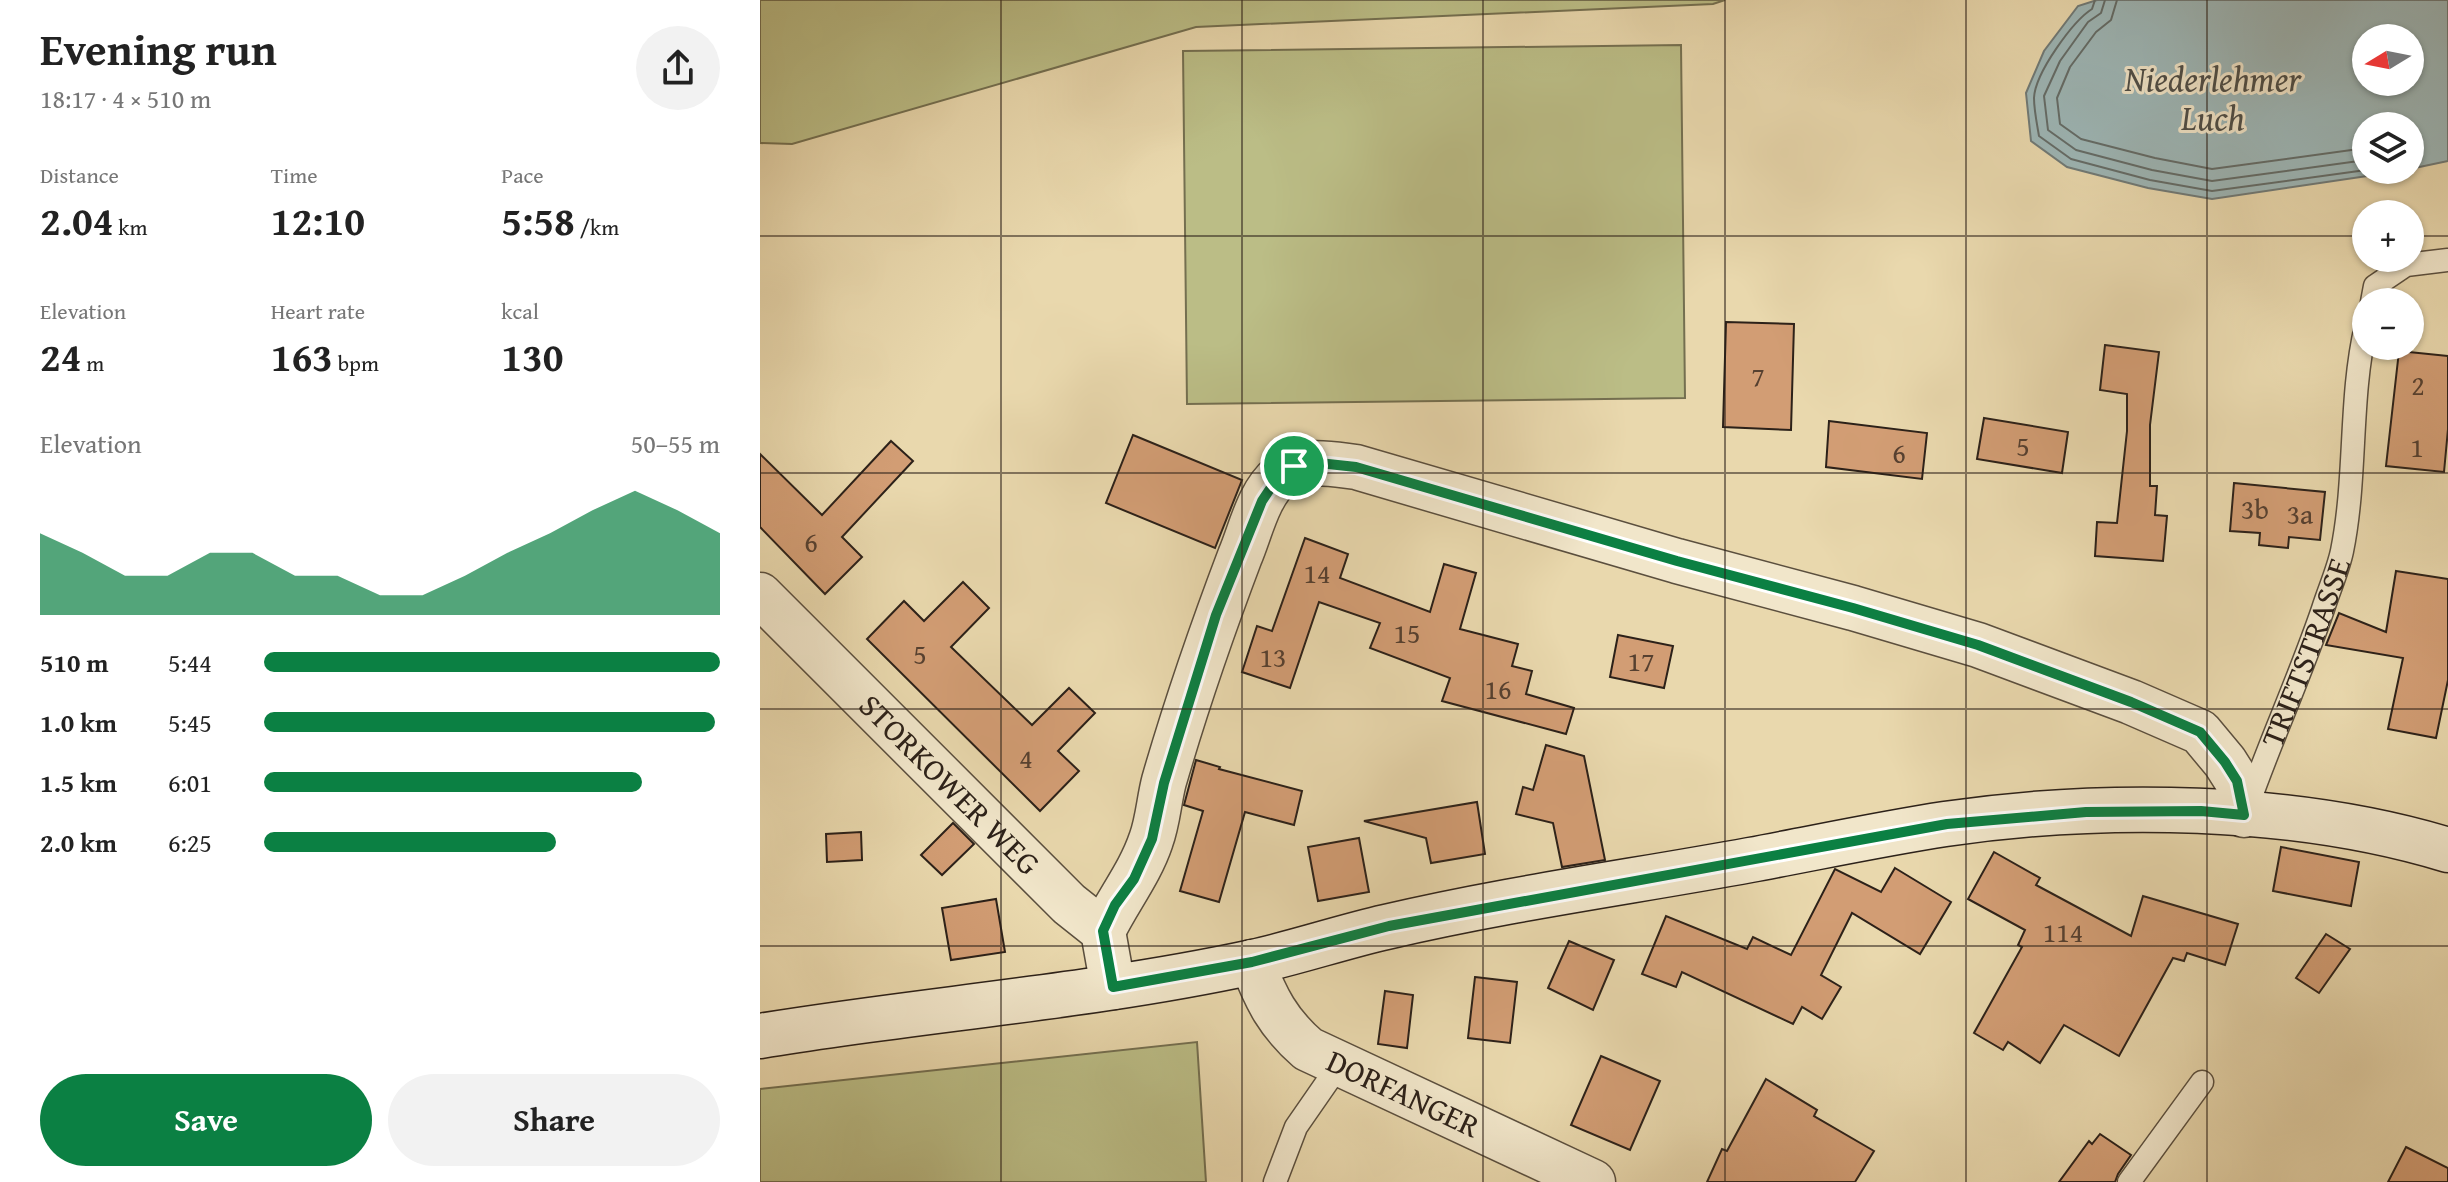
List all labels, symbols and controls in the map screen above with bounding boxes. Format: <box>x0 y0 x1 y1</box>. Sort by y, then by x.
text: Evening run <box>40 17 277 81</box>
north arrow <box>2352 24 2424 96</box>
map controls <box>2352 24 2424 360</box>
button: share <box>636 26 720 110</box>
water label: Niederlehmer Luch <box>2124 54 2303 142</box>
text: 18:17 · 4 × 510 m <box>40 79 211 118</box>
button: layers <box>2352 112 2424 184</box>
text: Distance <box>40 159 119 191</box>
text: Time <box>271 159 317 191</box>
text: Pace <box>501 159 544 191</box>
text: 2.04 <box>40 191 113 250</box>
text: 12:10 <box>271 191 365 250</box>
text: 5:58 <box>501 191 575 250</box>
button: + <box>2352 200 2424 272</box>
text: km <box>113 211 147 243</box>
text: /km <box>575 211 619 243</box>
button: − <box>2352 288 2424 360</box>
text: Elevation <box>40 295 126 327</box>
text: Heart rate <box>271 295 365 327</box>
text: kcal <box>501 295 539 327</box>
text: 24 <box>40 327 81 386</box>
text: 163 <box>271 327 333 386</box>
text: 130 <box>501 327 564 386</box>
text: m <box>81 347 104 379</box>
text: bpm <box>333 347 379 379</box>
house number: 7 <box>1751 355 1765 396</box>
house number: 2 <box>2411 364 2425 405</box>
text: Elevation <box>40 424 142 463</box>
text: 50–55 m <box>631 424 720 463</box>
house number: 5 <box>2016 425 2030 466</box>
house number: 1 <box>2410 426 2424 467</box>
pin <box>1260 432 1328 500</box>
house number: 6 <box>1892 432 1906 473</box>
icon: arrive <box>1272 444 1316 488</box>
house number: 3b <box>2241 488 2269 529</box>
house number: 3a <box>2287 493 2314 534</box>
house number: 6 <box>804 521 818 562</box>
house number: 14 <box>1304 552 1330 593</box>
street label: TRIFTSTRASSE <box>2248 552 2362 754</box>
house number: 15 <box>1394 612 1420 653</box>
house number: 5 <box>913 633 927 674</box>
house number: 13 <box>1260 636 1286 677</box>
house number: 17 <box>1628 640 1654 681</box>
text: 510 m <box>40 643 108 682</box>
text: 5:44 <box>168 643 212 682</box>
house number: 16 <box>1485 668 1511 709</box>
street label: STORKOWER WEG <box>848 683 1051 886</box>
text: 1.0 km <box>40 703 117 742</box>
text: 5:45 <box>168 703 212 742</box>
house number: 4 <box>1019 737 1033 778</box>
text: 1.5 km <box>40 763 117 802</box>
text: 6:01 <box>168 763 212 802</box>
text: 2.0 km <box>40 823 117 862</box>
text: 6:25 <box>168 823 212 862</box>
house number: 114 <box>2043 911 2083 952</box>
street label: DORFANGER <box>1319 1037 1489 1149</box>
button: Save <box>40 1074 372 1166</box>
button: Share <box>388 1074 720 1166</box>

